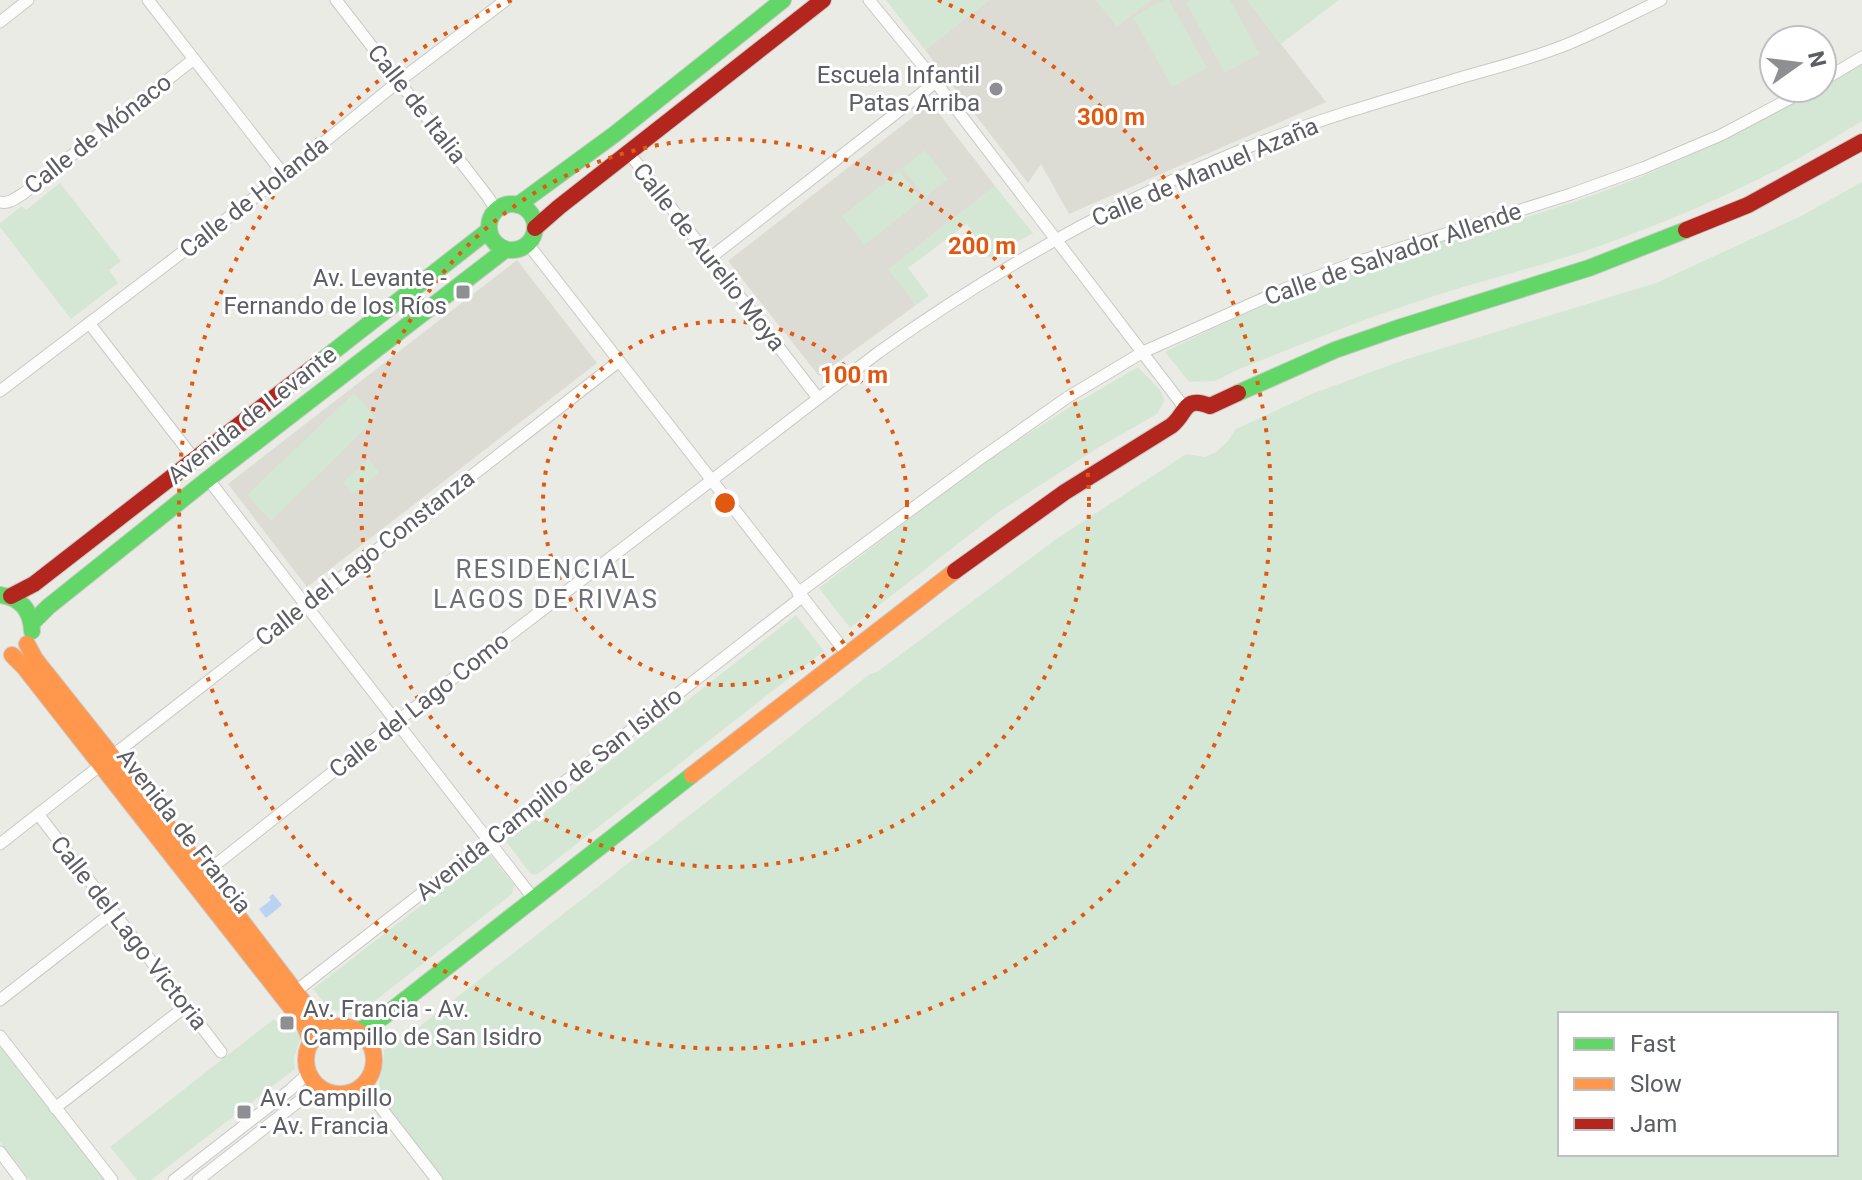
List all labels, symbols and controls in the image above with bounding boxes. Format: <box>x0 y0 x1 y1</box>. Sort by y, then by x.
north arrow <box>1758 24 1838 104</box>
street label: Calle de Italia <box>362 39 472 169</box>
text: N <box>1803 49 1831 70</box>
place label: Escuela Infantil Patas Arriba <box>817 61 980 117</box>
street label: Calle de Mónaco <box>19 68 177 200</box>
marker: Escuela Infantil Patas Arriba <box>987 80 1005 98</box>
text: 300 m <box>1077 103 1145 131</box>
street label: Calle de Manuel Azaña <box>1088 112 1322 232</box>
street label: Calle de Holanda <box>174 130 334 264</box>
street label: Calle de Aurelio Moya <box>627 158 791 356</box>
street label: Calle de Salvador Allende <box>1261 197 1525 311</box>
text: 200 m <box>948 232 1016 260</box>
place label: Av. Levante - Fernando de los Ríos <box>224 264 447 320</box>
marker: Av. Levante - Fernando de los Ríos <box>454 283 472 301</box>
street label: Avenida de Levante <box>162 340 342 490</box>
text: 100 m <box>820 361 888 389</box>
street label: Calle del Lago Constanza <box>250 464 480 652</box>
centre of rings <box>711 489 739 517</box>
district label: RESIDENCIAL LAGOS DE RIVAS <box>433 554 659 614</box>
street label: Calle del Lago Como <box>324 626 514 784</box>
street label: Avenida Campillo de San Isidro <box>410 681 688 907</box>
street label: Avenida de Francia <box>111 743 257 919</box>
street label: Calle del Lago Victoria <box>45 831 213 1035</box>
place label: Av. Francia - Av. Campillo de San Isidro <box>303 995 542 1051</box>
legend <box>1558 1012 1838 1156</box>
marker: Av. Francia - Av. Campillo de San Isidro <box>278 1014 296 1032</box>
text: Fast <box>1630 1030 1676 1058</box>
text: Slow <box>1630 1070 1682 1098</box>
place label: Av. Campillo - Av. Francia <box>260 1084 392 1140</box>
marker: Av. Campillo - Av. Francia <box>235 1103 253 1121</box>
text: Jam <box>1630 1110 1677 1138</box>

